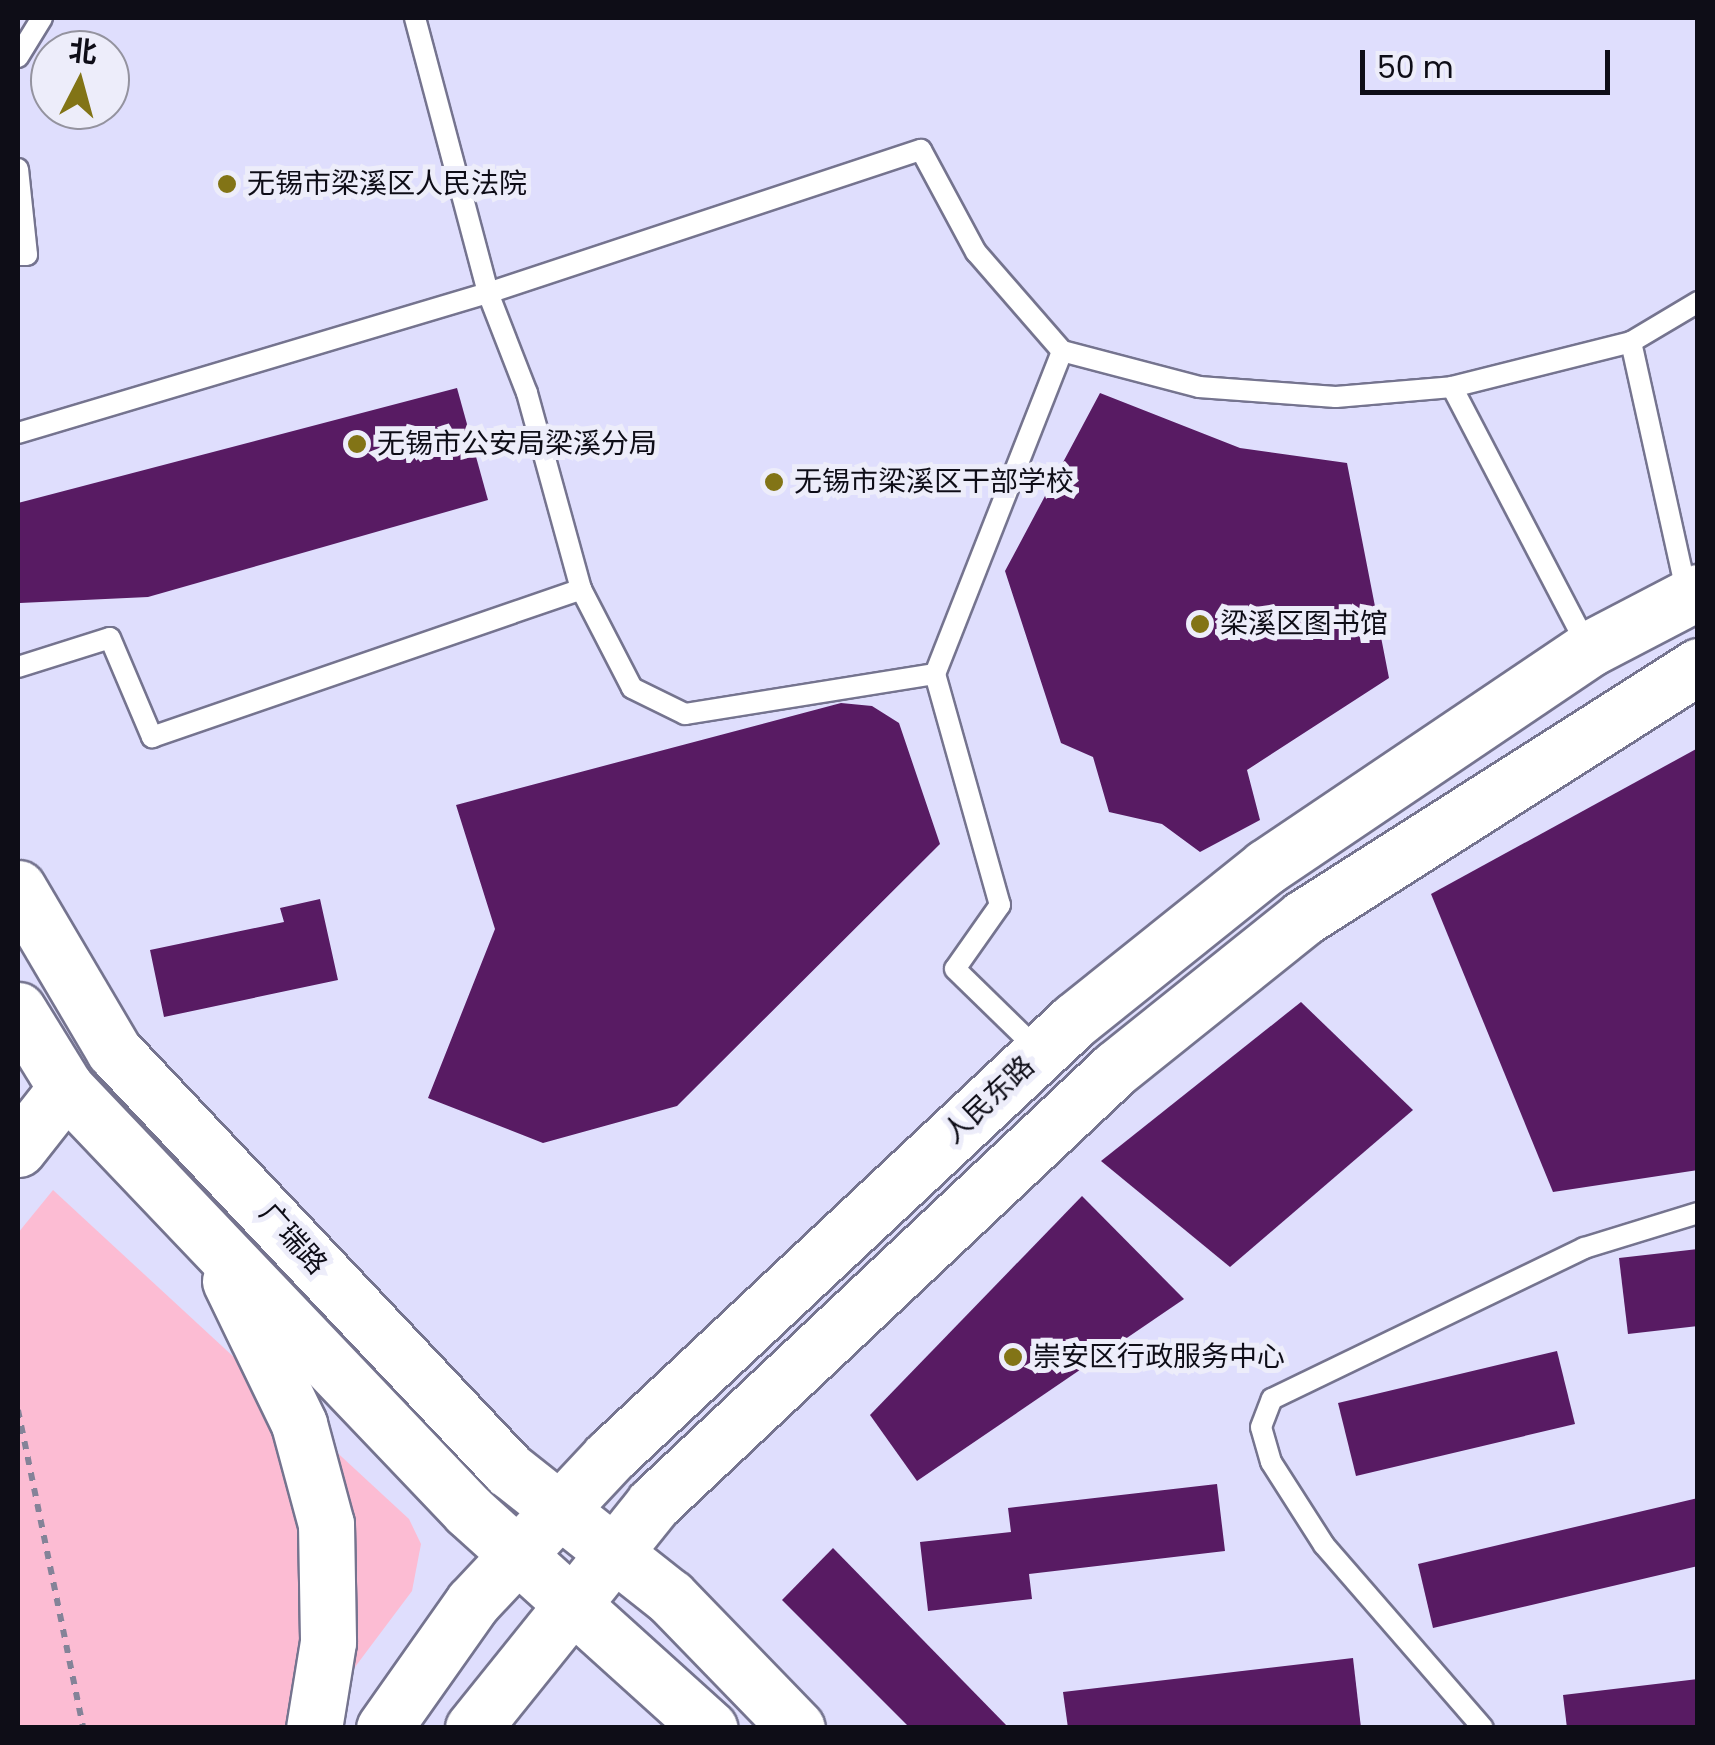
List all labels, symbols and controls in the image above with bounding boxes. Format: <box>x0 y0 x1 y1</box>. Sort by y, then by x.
north arrow <box>30 30 130 130</box>
scale bar <box>1365 30 1615 92</box>
text: 北 <box>67 31 99 73</box>
text: 50 m <box>1377 46 1454 89</box>
place label: 无锡市梁溪区人民法院 <box>247 167 527 201</box>
marker: 无锡市梁溪区人民法院 <box>216 173 238 195</box>
place label: 无锡市公安局梁溪分局 <box>377 427 657 461</box>
marker: 无锡市公安局梁溪分局 <box>346 433 368 455</box>
place label: 无锡市梁溪区干部学校 <box>794 465 1074 499</box>
marker: 无锡市梁溪区干部学校 <box>763 471 785 493</box>
place label: 梁溪区图书馆 <box>1220 607 1388 641</box>
marker: 梁溪区图书馆 <box>1189 613 1211 635</box>
street label: 人民东路 <box>937 1050 1041 1150</box>
street label: 广瑞路 <box>252 1197 334 1281</box>
place label: 崇安区行政服务中心 <box>1033 1340 1285 1374</box>
marker: 崇安区行政服务中心 <box>1002 1346 1024 1368</box>

